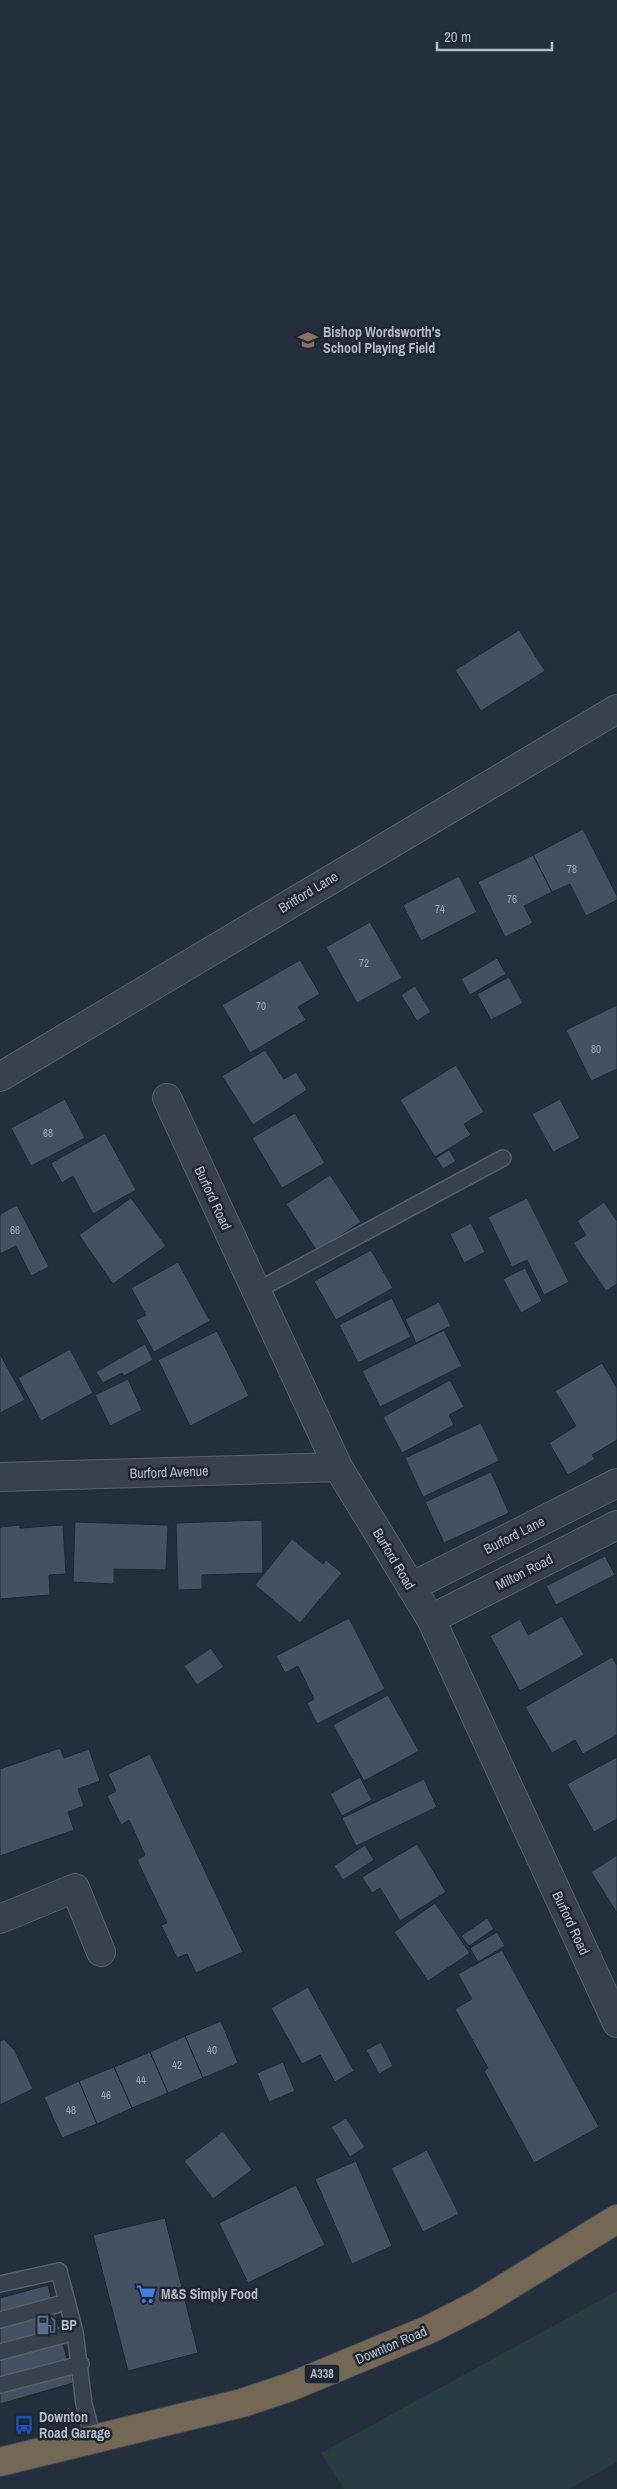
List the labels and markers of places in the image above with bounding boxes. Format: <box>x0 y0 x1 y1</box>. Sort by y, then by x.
place label: Bishop Wordsworth's School Playing Field <box>323 323 441 357</box>
school or university icon: Bishop Wordsworth's School Playing Field <box>297 329 319 351</box>
supermarket icon: M&S Simply Food <box>135 2283 157 2305</box>
place label: M&S Simply Food <box>161 2285 258 2303</box>
fuel station icon: BP <box>35 2314 57 2336</box>
place label: BP <box>61 2316 77 2334</box>
place label: Downton Road Garage <box>39 2408 110 2442</box>
bus stop icon: Downton Road Garage <box>13 2414 35 2436</box>

